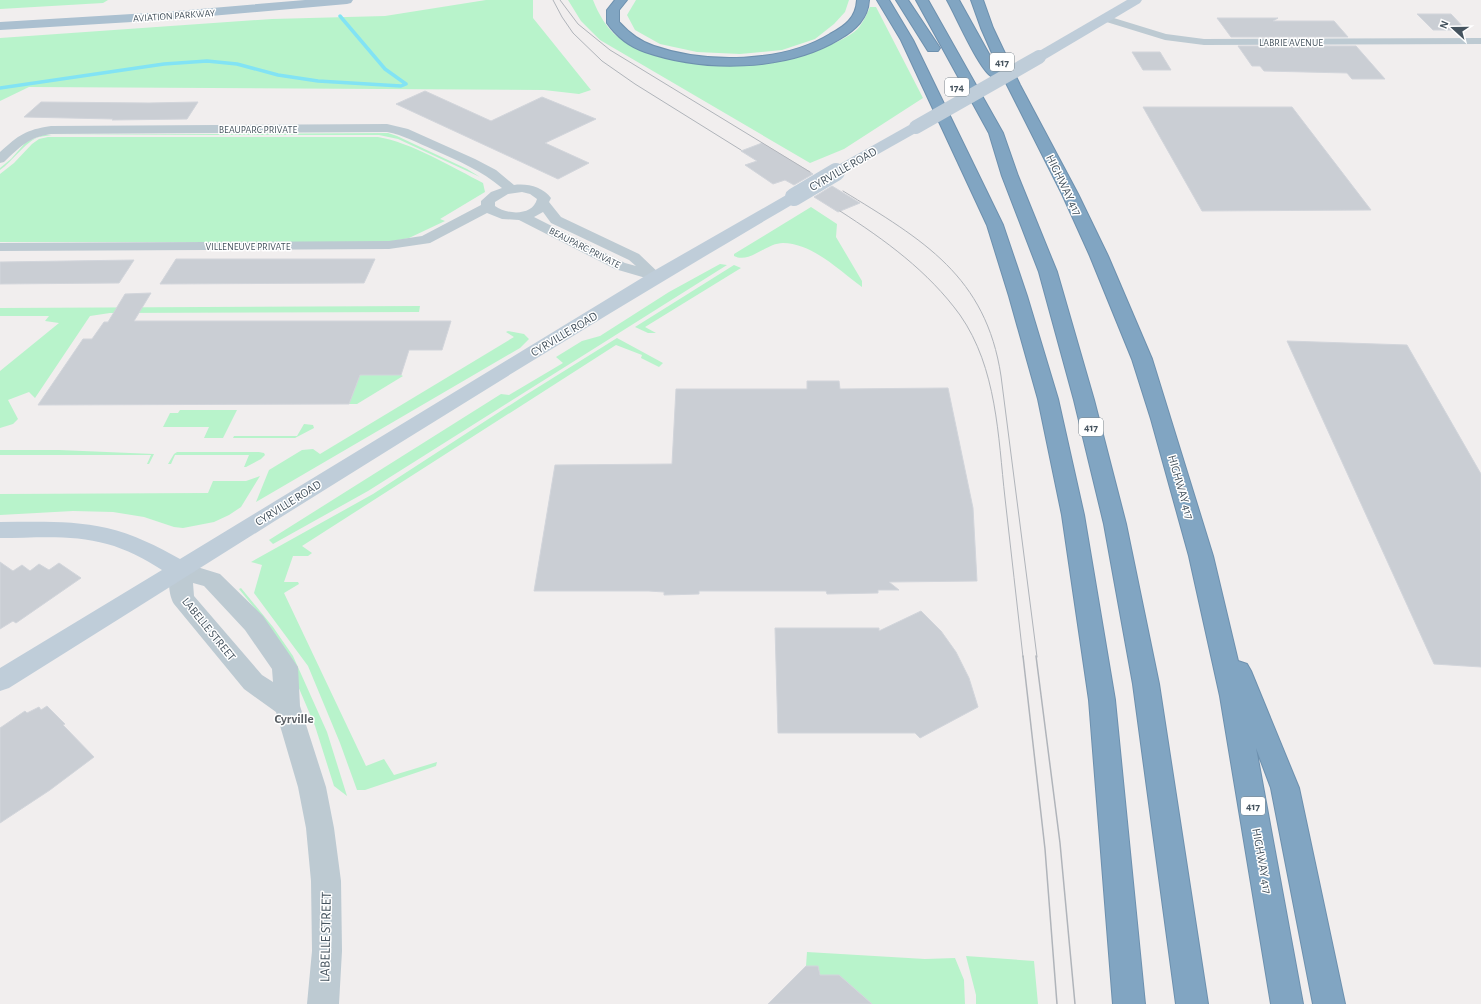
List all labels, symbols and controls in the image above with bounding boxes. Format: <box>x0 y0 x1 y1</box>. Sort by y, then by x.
street label: AVIATION PARKWAY <box>133 8 216 24</box>
north arrow <box>1433 8 1473 48</box>
text: N <box>1438 19 1451 30</box>
street label: LABRIE AVENUE <box>1259 38 1323 48</box>
road number: 417 <box>990 53 1014 71</box>
road number: 174 <box>945 78 969 96</box>
street label: BEAUPARC PRIVATE <box>219 125 297 135</box>
street label: CYRVILLE ROAD <box>807 145 879 193</box>
street label: HIGHWAY 417 <box>1044 152 1084 218</box>
street label: BEAUPARC PRIVATE <box>547 226 622 270</box>
street label: VILLENEUVE PRIVATE <box>205 242 291 252</box>
street label: CYRVILLE ROAD <box>529 309 600 359</box>
road number: 417 <box>1079 418 1103 436</box>
street label: HIGHWAY 417 <box>1166 453 1196 521</box>
street label: CYRVILLE ROAD <box>253 478 323 528</box>
street label: LABELLE STREET <box>180 595 238 663</box>
district label: Cyrville <box>274 713 314 726</box>
road number: 417 <box>1241 797 1265 815</box>
street label: HIGHWAY 417 <box>1250 827 1274 895</box>
street label: LABELLE STREET <box>318 892 334 982</box>

